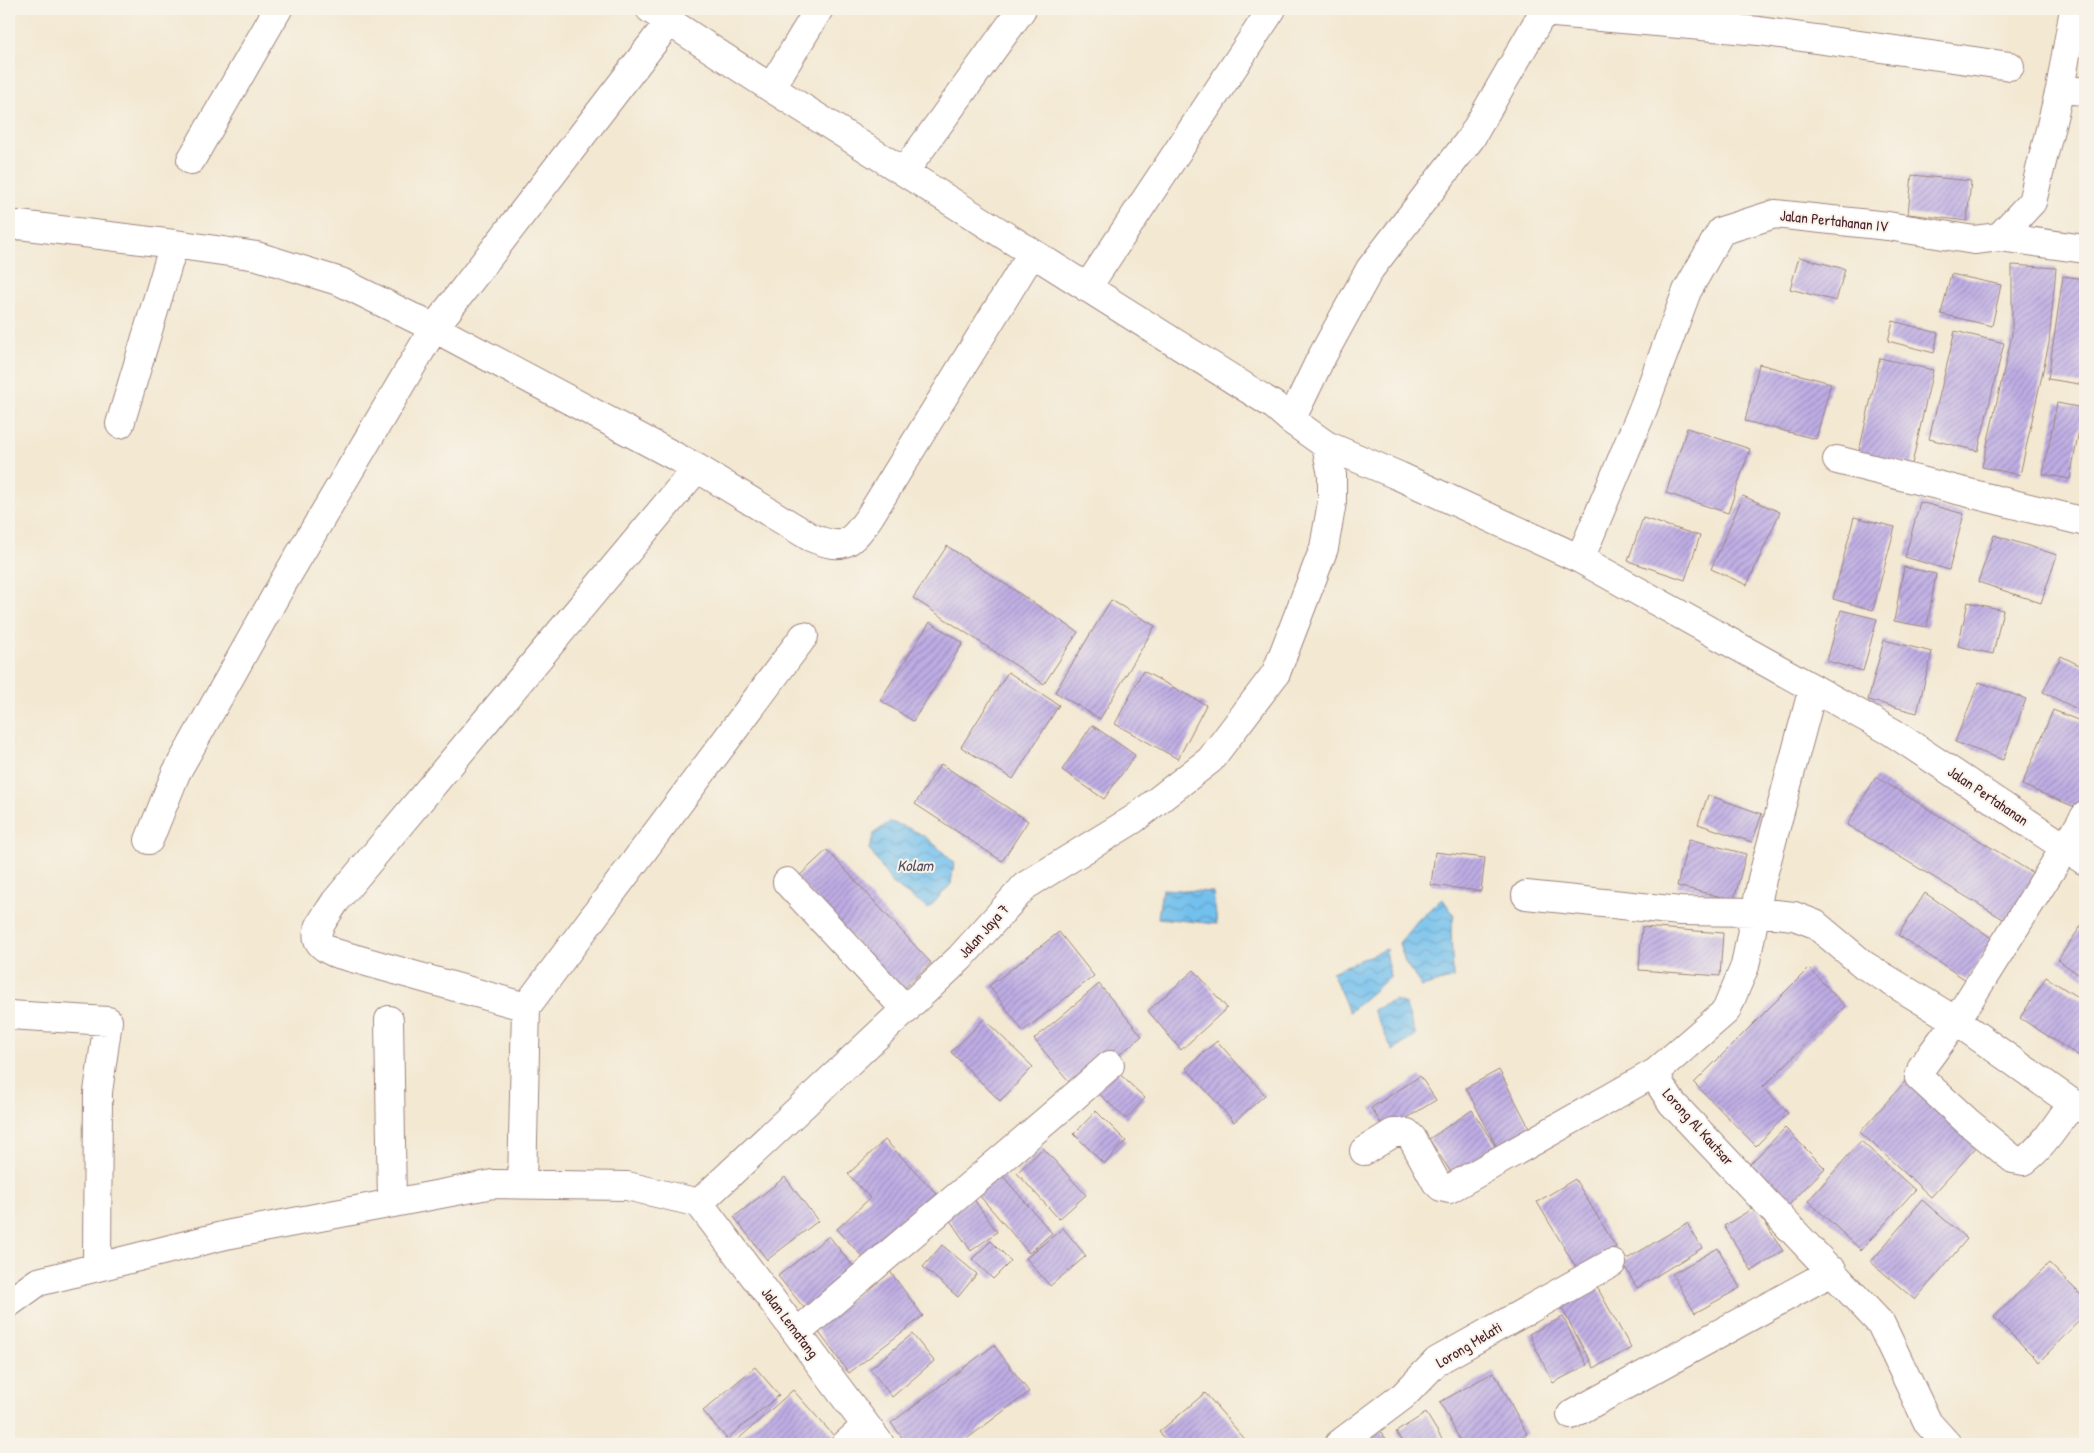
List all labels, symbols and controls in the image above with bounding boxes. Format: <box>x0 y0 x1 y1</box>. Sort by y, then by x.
street label: Jalan Pertahanan IV <box>1779 204 1890 237</box>
street label: Jalan Pertahanan <box>1944 761 2033 830</box>
water label: Kolam <box>897 854 934 876</box>
street label: Jalan Jaya 7 <box>954 899 1014 962</box>
street label: Lorong Al Kautsar <box>1658 1083 1739 1170</box>
street label: Jalan Lematang <box>757 1283 824 1363</box>
street label: Lorong Melati <box>1432 1317 1506 1373</box>

